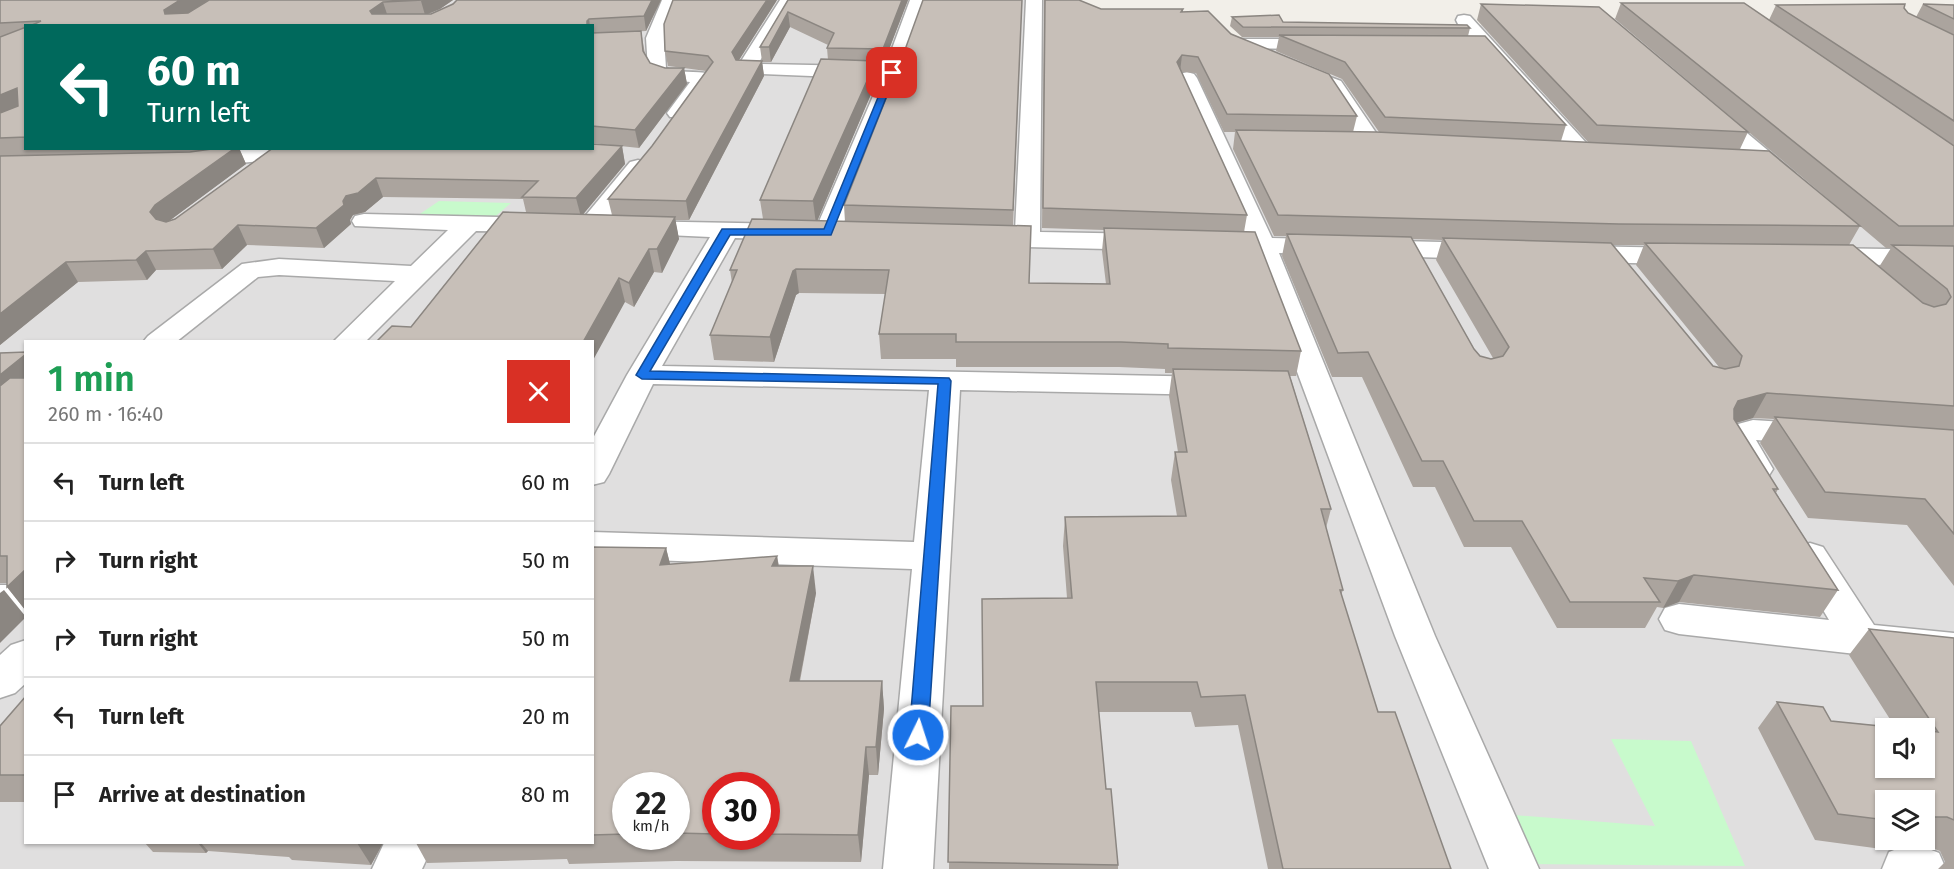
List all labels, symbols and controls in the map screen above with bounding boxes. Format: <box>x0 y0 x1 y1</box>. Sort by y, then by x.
text: 60 m <box>147 46 241 96</box>
pin <box>866 47 917 98</box>
icon: left <box>48 48 126 126</box>
icon: arrive <box>875 56 908 89</box>
text: Turn left <box>147 97 250 129</box>
text: 1 min <box>48 357 135 401</box>
button: close <box>507 360 570 423</box>
text: 260 m · 16:40 <box>48 402 163 426</box>
icon: left <box>48 466 81 499</box>
text: Turn left <box>99 469 184 496</box>
text: 60 m <box>521 469 570 496</box>
icon: right <box>48 544 81 577</box>
text: Turn right <box>99 547 198 574</box>
text: 50 m <box>522 547 570 574</box>
icon: right <box>48 622 81 655</box>
text: Turn right <box>99 625 198 652</box>
text: 50 m <box>522 625 570 652</box>
icon: left <box>48 700 81 733</box>
text: Turn left <box>99 703 184 730</box>
text: 20 m <box>522 703 570 730</box>
position arrow <box>886 703 950 767</box>
map controls <box>1875 718 1935 850</box>
button: sound <box>1875 718 1935 778</box>
speed limit sign: 30 <box>702 772 780 850</box>
icon: arrive <box>48 778 81 811</box>
text: Arrive at destination <box>99 781 306 808</box>
text: 80 m <box>521 781 570 808</box>
text: 22 <box>635 786 667 822</box>
button: layers <box>1875 790 1935 850</box>
text: km/h <box>632 817 670 835</box>

